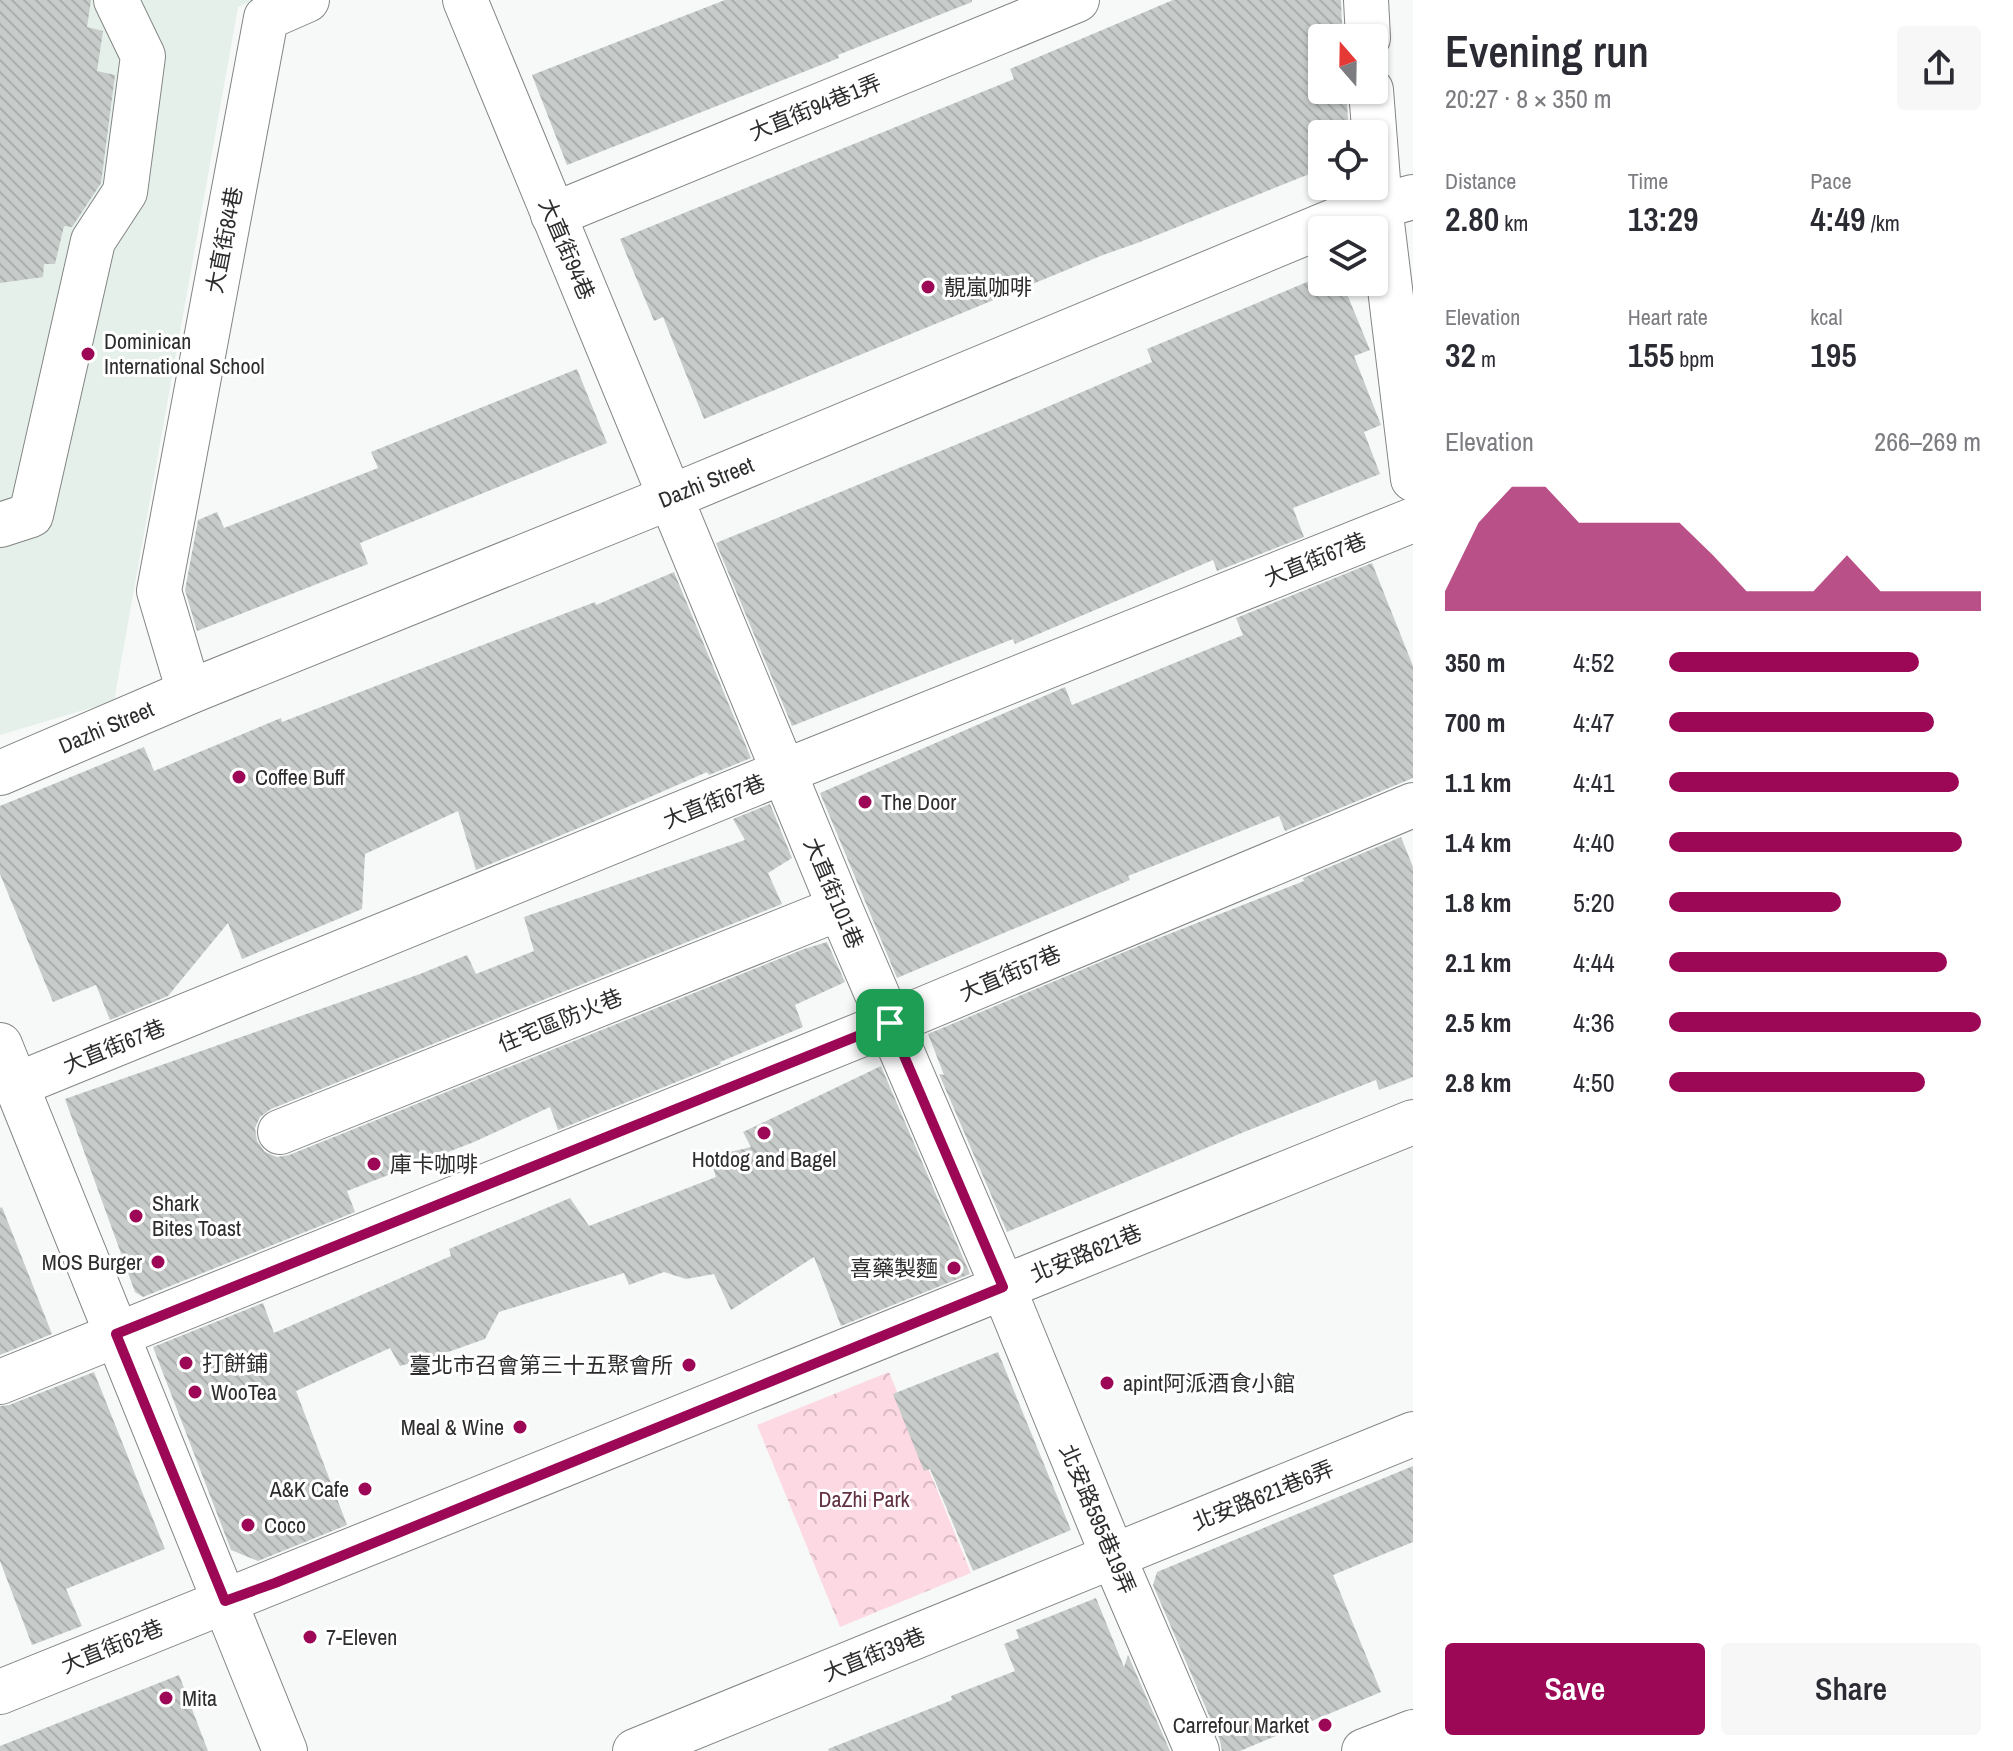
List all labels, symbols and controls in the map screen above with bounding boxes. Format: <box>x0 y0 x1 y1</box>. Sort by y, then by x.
text: Evening run <box>1445 21 1649 81</box>
north arrow <box>1308 24 1388 104</box>
map controls <box>1308 24 1388 296</box>
button: share <box>1897 26 1981 110</box>
street label: 大直街94巷1弄 <box>744 67 886 147</box>
text: 20:27 · 8 × 350 m <box>1445 81 1612 116</box>
button: locate <box>1308 120 1388 200</box>
text: Distance <box>1445 166 1516 196</box>
text: Time <box>1628 166 1668 196</box>
text: Pace <box>1810 166 1851 196</box>
street label: 大直街84巷 <box>199 184 249 296</box>
street label: 大直街94巷 <box>532 193 602 305</box>
text: 2.80 <box>1445 196 1499 242</box>
text: 13:29 <box>1628 196 1698 242</box>
text: 4:49 <box>1810 196 1866 242</box>
text: km <box>1499 208 1528 238</box>
text: /km <box>1866 208 1900 238</box>
button: layers <box>1308 216 1388 296</box>
place label: 靚嵐咖啡 <box>944 272 1032 302</box>
marker: 靚嵐咖啡 <box>919 278 937 296</box>
text: Elevation <box>1445 302 1520 332</box>
text: Heart rate <box>1628 302 1708 332</box>
text: kcal <box>1810 302 1842 332</box>
place label: Dominican International School <box>104 326 264 381</box>
text: 32 <box>1445 332 1476 378</box>
text: 155 <box>1628 332 1674 378</box>
text: 195 <box>1810 332 1857 378</box>
text: m <box>1476 344 1496 374</box>
text: bpm <box>1674 344 1714 374</box>
marker: Dominican International School <box>79 345 97 363</box>
text: Elevation <box>1445 424 1534 459</box>
text: 266–269 m <box>1874 424 1981 459</box>
street label: Dazhi Street <box>654 449 758 515</box>
street label: 大直街67巷 <box>1259 525 1371 593</box>
text: 350 m <box>1445 645 1505 680</box>
text: 4:52 <box>1573 645 1615 680</box>
street label: Dazhi Street <box>54 694 158 760</box>
text: 700 m <box>1445 705 1505 740</box>
text: 4:47 <box>1573 705 1615 740</box>
place label: Coffee Buff <box>255 762 345 792</box>
text: 1.1 km <box>1445 765 1511 800</box>
text: 4:41 <box>1573 765 1615 800</box>
street label: 大直街67巷 <box>658 767 770 835</box>
marker: Coffee Buff <box>230 768 248 786</box>
place label: The Door <box>881 787 956 817</box>
marker: The Door <box>856 793 874 811</box>
text: 1.4 km <box>1445 825 1511 860</box>
text: 4:40 <box>1573 825 1615 860</box>
street label: 大直街101巷 <box>797 833 871 953</box>
text: 1.8 km <box>1445 885 1511 920</box>
text: 5:20 <box>1573 885 1615 920</box>
street label: 大直街57巷 <box>954 938 1066 1008</box>
text: 2.1 km <box>1445 945 1511 980</box>
text: 4:44 <box>1573 945 1615 980</box>
street label: 住宅區防火巷 <box>493 981 627 1059</box>
pin <box>856 989 924 1057</box>
icon: arrive <box>868 1001 912 1045</box>
text: 2.5 km <box>1445 1005 1511 1040</box>
text: 4:36 <box>1573 1005 1615 1040</box>
street label: 大直街67巷 <box>58 1012 170 1080</box>
text: 2.8 km <box>1445 1065 1511 1100</box>
text: 4:50 <box>1573 1065 1615 1100</box>
marker: Hotdog and Bagel <box>755 1124 773 1142</box>
place label: Hotdog and Bagel <box>692 1144 836 1174</box>
place label: 庫卡咖啡 <box>390 1149 478 1179</box>
marker: 庫卡咖啡 <box>365 1155 383 1173</box>
place label: Shark Bites Toast <box>152 1188 241 1243</box>
marker: Shark Bites Toast <box>127 1207 145 1225</box>
street label: 北安路621巷 <box>1026 1217 1146 1289</box>
place label: MOS Burger <box>42 1247 142 1277</box>
marker: MOS Burger <box>149 1253 167 1271</box>
place label: 喜藥製麵 <box>850 1253 938 1283</box>
marker: 喜藥製麵 <box>945 1259 963 1277</box>
place label: 打餅鋪 <box>202 1348 268 1378</box>
place label: 臺北市召會第三十五聚會所 <box>409 1350 673 1380</box>
marker: 打餅鋪 <box>177 1354 195 1372</box>
marker: 臺北市召會第三十五聚會所 <box>680 1356 698 1374</box>
place label: apint阿派酒食小館 <box>1123 1368 1295 1398</box>
marker: apint阿派酒食小館 <box>1098 1374 1116 1392</box>
place label: WooTea <box>211 1377 277 1407</box>
marker: WooTea <box>186 1383 204 1401</box>
place label: Meal & Wine <box>401 1412 504 1442</box>
marker: Meal & Wine <box>511 1418 529 1436</box>
street label: 北安路595巷19弄 <box>1053 1439 1143 1599</box>
street label: 北安路621巷6弄 <box>1188 1453 1338 1537</box>
place label: A&K Cafe <box>269 1474 349 1504</box>
marker: A&K Cafe <box>356 1480 374 1498</box>
park label: DaZhi Park <box>818 1484 911 1514</box>
place label: Coco <box>264 1510 306 1540</box>
marker: Coco <box>239 1516 257 1534</box>
street label: 大直街62巷 <box>56 1612 168 1680</box>
street label: 大直街39巷 <box>818 1620 930 1688</box>
place label: 7-Eleven <box>326 1622 397 1652</box>
marker: 7-Eleven <box>301 1628 319 1646</box>
button: Save <box>1445 1643 1705 1735</box>
button: Share <box>1721 1643 1981 1735</box>
place label: Mita <box>182 1683 217 1713</box>
marker: Mita <box>157 1689 175 1707</box>
place label: Carrefour Market <box>1173 1710 1309 1740</box>
marker: Carrefour Market <box>1316 1716 1334 1734</box>

